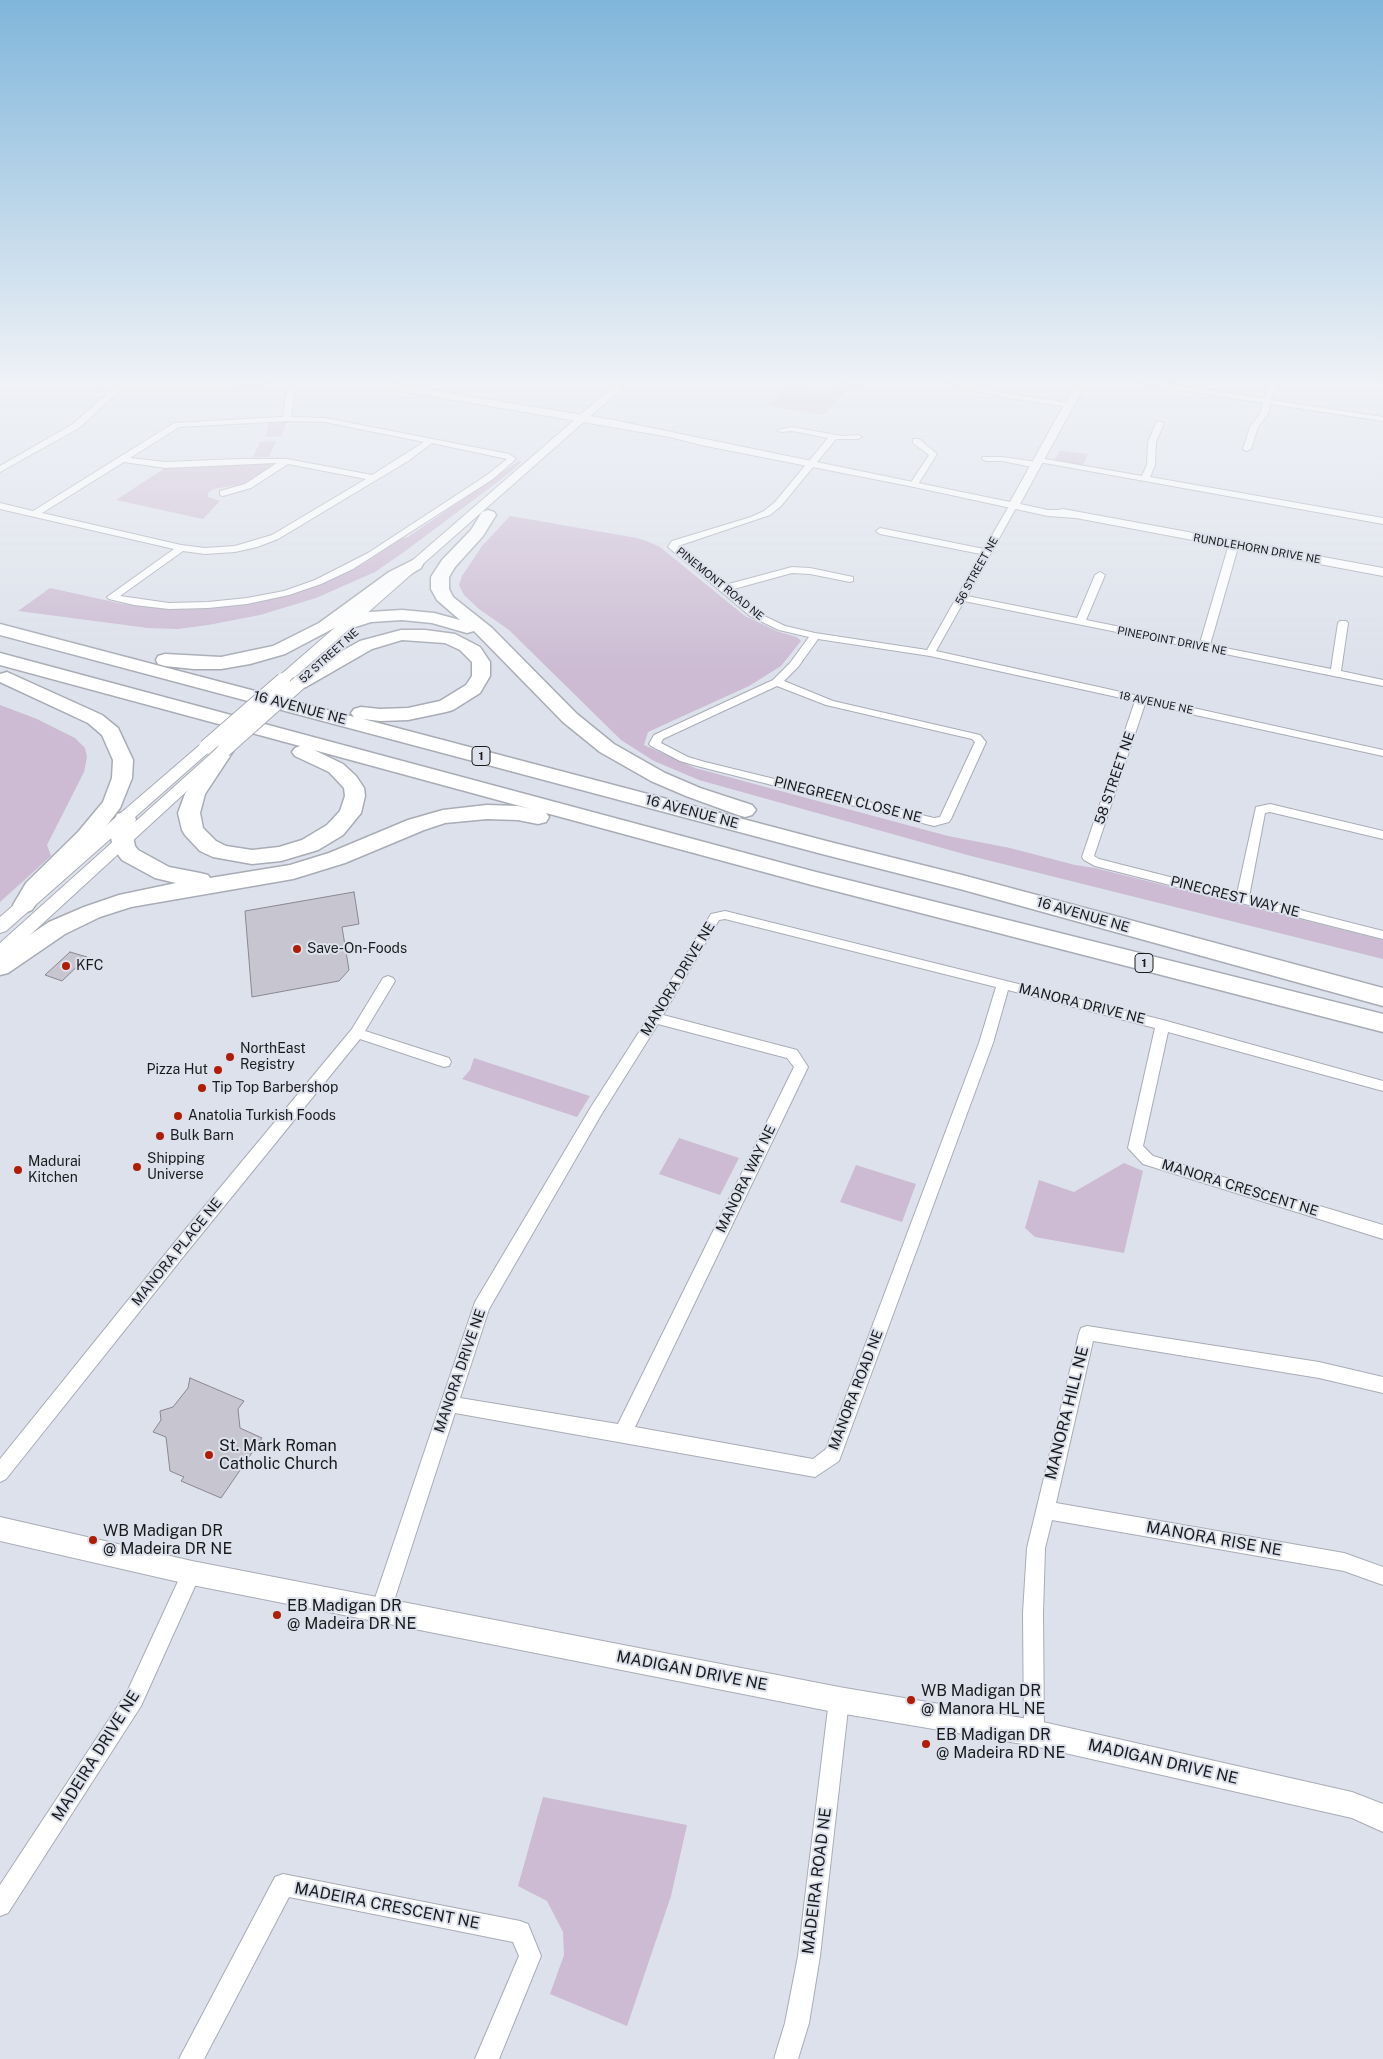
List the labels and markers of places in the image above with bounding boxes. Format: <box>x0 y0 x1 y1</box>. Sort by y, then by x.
place label: Save-On-Foods <box>307 941 407 957</box>
marker: Save-On-Foods <box>291 943 303 955</box>
place label: KFC <box>76 958 104 974</box>
marker: KFC <box>60 960 72 972</box>
place label: NorthEast Registry <box>240 1041 306 1074</box>
marker: NorthEast Registry <box>224 1051 236 1063</box>
place label: Pizza Hut <box>147 1062 208 1078</box>
marker: Pizza Hut <box>212 1064 224 1076</box>
place label: Tip Top Barbershop <box>212 1080 338 1096</box>
marker: Tip Top Barbershop <box>196 1082 208 1094</box>
place label: Anatolia Turkish Foods <box>188 1108 336 1124</box>
marker: Anatolia Turkish Foods <box>172 1110 184 1122</box>
place label: Bulk Barn <box>170 1128 234 1144</box>
marker: Bulk Barn <box>154 1130 166 1142</box>
place label: Shipping Universe <box>147 1151 205 1184</box>
place label: Madurai Kitchen <box>28 1154 81 1186</box>
marker: Shipping Universe <box>131 1161 143 1173</box>
marker: Madurai Kitchen <box>12 1164 24 1176</box>
place label: St. Mark Roman Catholic Church <box>219 1436 338 1474</box>
marker: St. Mark Roman Catholic Church <box>203 1449 215 1461</box>
place label: WB Madigan DR @ Madeira DR NE <box>103 1521 232 1559</box>
marker: WB Madigan DR @ Madeira DR NE <box>87 1534 99 1546</box>
place label: EB Madigan DR @ Madeira DR NE <box>287 1596 416 1634</box>
marker: EB Madigan DR @ Madeira DR NE <box>271 1609 283 1621</box>
place label: WB Madigan DR @ Manora HL NE <box>921 1681 1046 1719</box>
marker: WB Madigan DR @ Manora HL NE <box>905 1694 917 1706</box>
place label: EB Madigan DR @ Madeira RD NE <box>936 1725 1065 1763</box>
marker: EB Madigan DR @ Madeira RD NE <box>920 1738 932 1750</box>

